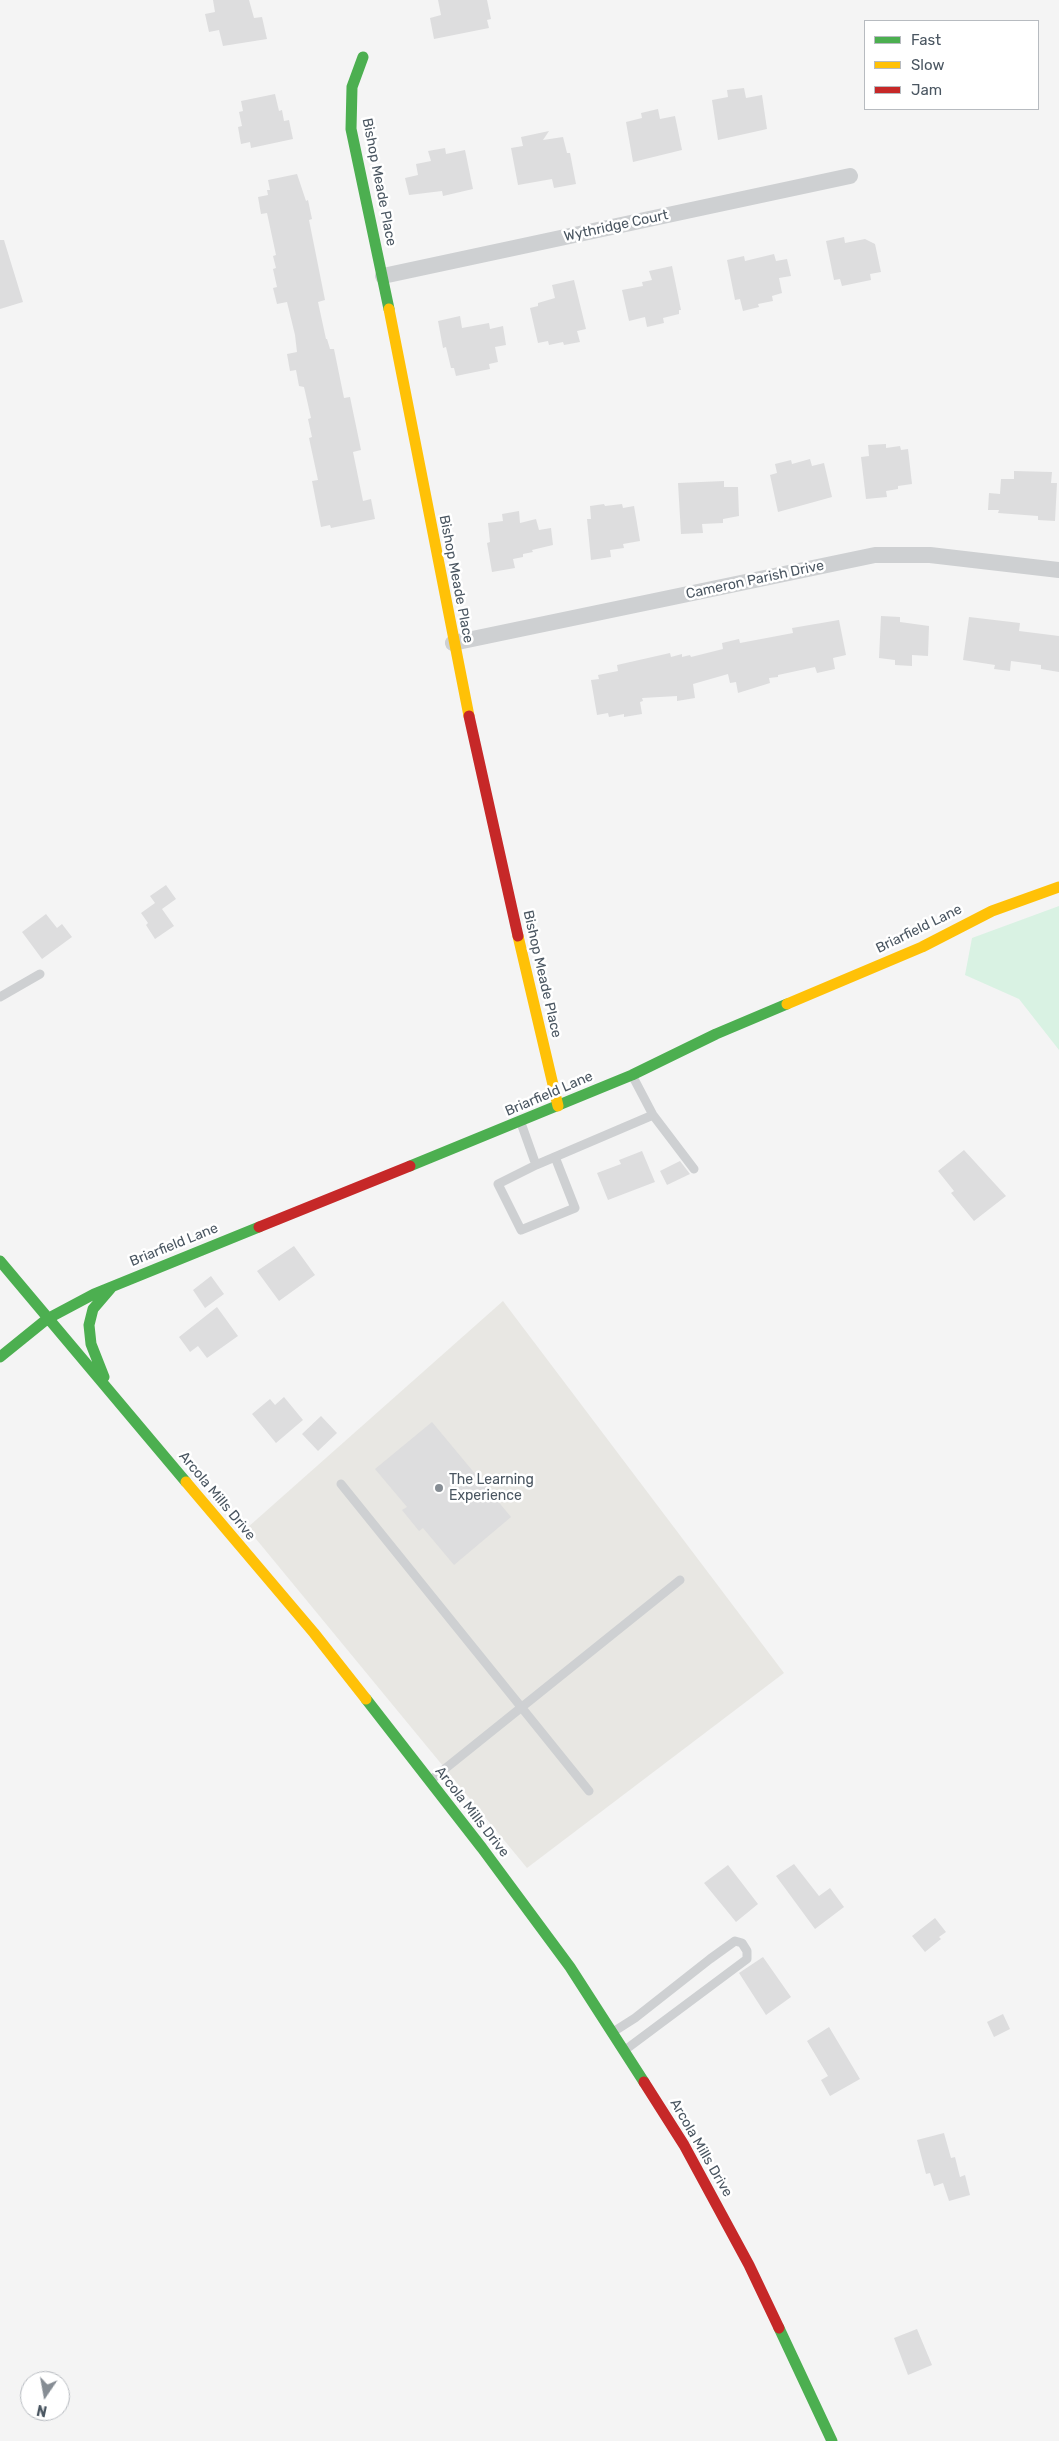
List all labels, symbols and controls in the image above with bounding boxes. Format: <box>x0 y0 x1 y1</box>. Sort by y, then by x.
legend <box>864 20 1039 110</box>
text: Fast <box>911 31 941 49</box>
text: Slow <box>911 56 944 74</box>
text: Jam <box>911 81 942 99</box>
street label: Bishop Meade Place <box>358 117 400 247</box>
street label: Wythridge Court <box>562 207 670 245</box>
street label: Bishop Meade Place <box>435 514 477 644</box>
street label: Cameron Parish Drive <box>685 557 825 603</box>
street label: Briarfield Lane <box>873 901 965 957</box>
street label: Bishop Meade Place <box>519 909 565 1039</box>
street label: Briarfield Lane <box>503 1068 595 1120</box>
street label: Briarfield Lane <box>127 1220 221 1270</box>
street label: Arcola Mills Drive <box>175 1448 259 1544</box>
place label: The Learning Experience <box>449 1472 534 1504</box>
marker: The Learning Experience <box>433 1482 445 1494</box>
street label: Arcola Mills Drive <box>431 1763 513 1861</box>
street label: Arcola Mills Drive <box>666 2096 736 2200</box>
north arrow <box>20 2371 70 2421</box>
text: N <box>35 2401 49 2420</box>

